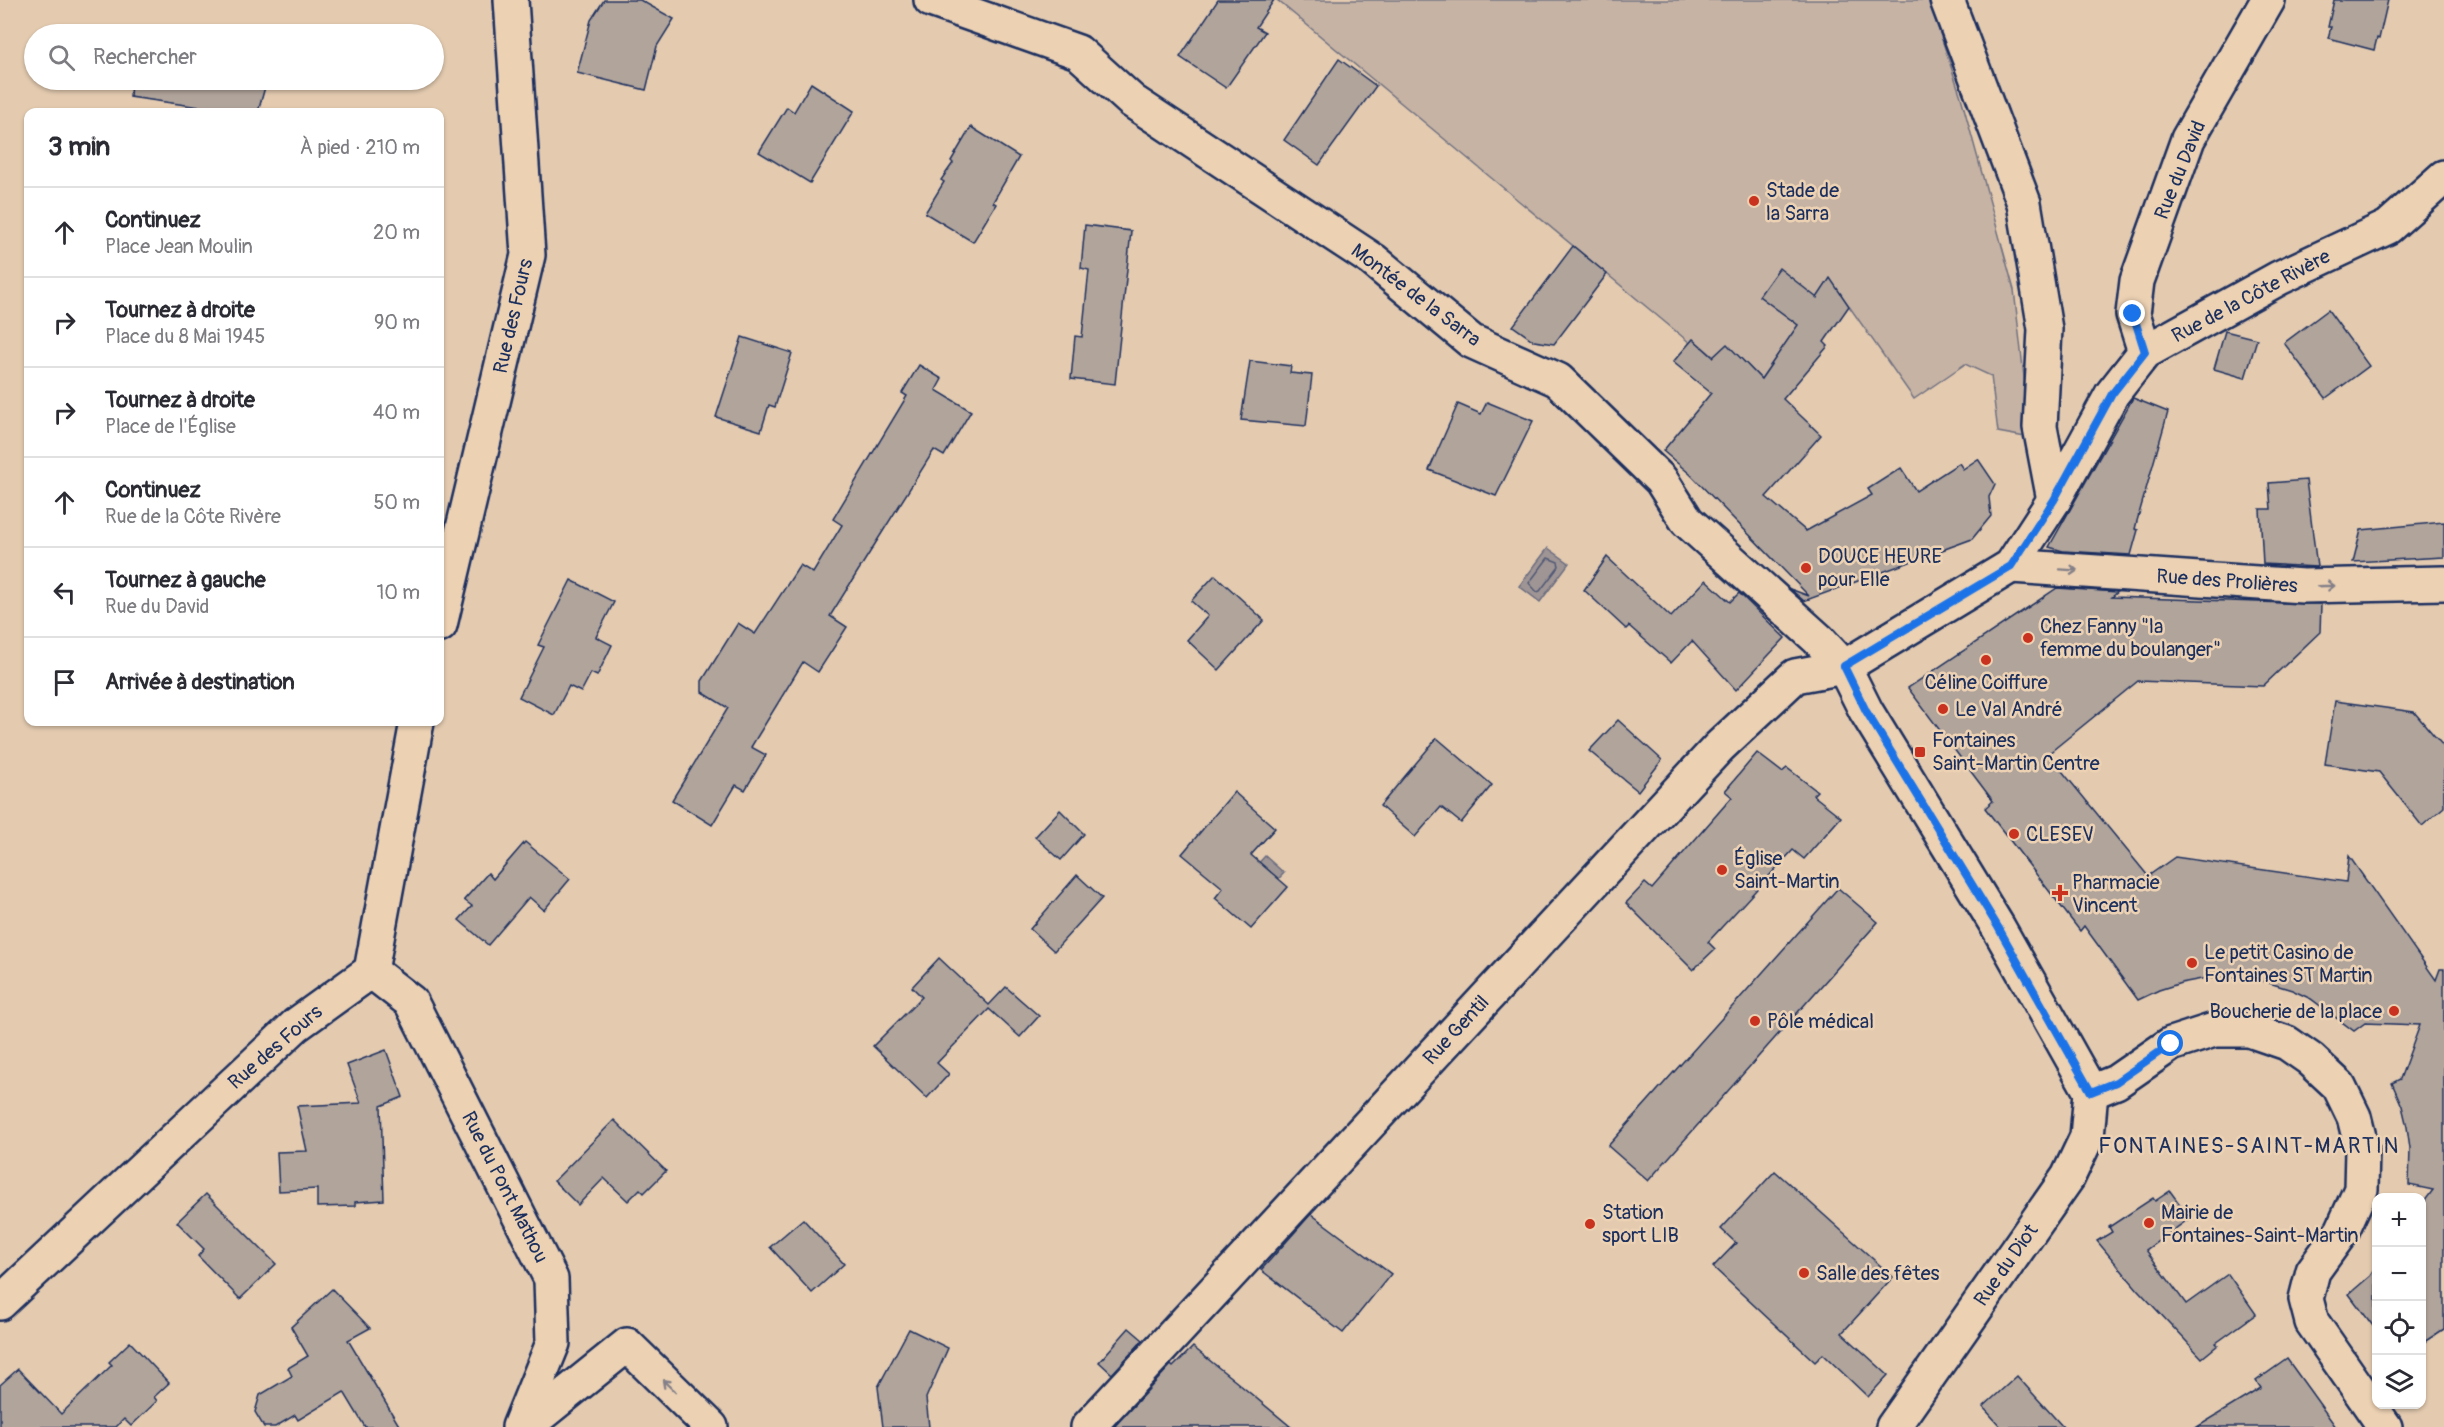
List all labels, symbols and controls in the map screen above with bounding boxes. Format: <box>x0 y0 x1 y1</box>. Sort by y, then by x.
search box <box>24 24 444 90</box>
icon: search <box>45 41 78 74</box>
text: Rechercher <box>93 43 197 71</box>
street label: Rue du David <box>2149 117 2211 223</box>
text: 3 min <box>48 131 110 163</box>
text: À pied · 210 m <box>300 135 420 160</box>
place label: Stade de la Sarra <box>1766 178 1839 226</box>
marker: Stade de la Sarra <box>1747 194 1761 208</box>
text: Continuez <box>105 206 201 234</box>
icon: ahead <box>48 216 81 249</box>
text: 20 m <box>373 220 420 245</box>
text: Place Jean Moulin <box>105 234 253 259</box>
street label: Montée de la Sarra <box>1346 238 1486 352</box>
street label: Rue de la Côte Rivère <box>2167 244 2335 348</box>
street label: Rue des Fours <box>488 256 538 376</box>
text: Tournez à droite <box>105 296 255 324</box>
route end <box>2119 300 2145 326</box>
icon: right <box>48 306 81 339</box>
text: 90 m <box>374 310 420 335</box>
text: Place du 8 Mai 1945 <box>105 324 265 349</box>
text: Tournez à droite <box>105 386 255 414</box>
icon: right <box>48 396 81 429</box>
text: 40 m <box>373 400 420 425</box>
text: Place de l'Église <box>105 414 236 439</box>
text: Continuez <box>105 476 201 504</box>
icon: ahead <box>48 486 81 519</box>
text: 50 m <box>373 490 420 515</box>
text: Rue de la Côte Rivère <box>105 504 281 529</box>
place label: DOUCE HEURE pour Elle <box>1818 544 1942 592</box>
marker: DOUCE HEURE pour Elle <box>1799 561 1813 575</box>
one-way arrow <box>2059 564 2079 575</box>
street label: Rue des Prolières <box>2155 564 2299 598</box>
text: Tournez à gauche <box>105 566 266 594</box>
icon: left <box>48 576 81 609</box>
text: 10 m <box>376 580 420 605</box>
one-way arrow <box>2316 580 2336 591</box>
text: Rue du David <box>105 594 209 619</box>
place label: Chez Fanny "la femme du boulanger" <box>2040 614 2221 662</box>
marker: Chez Fanny "la femme du boulanger" <box>2021 631 2035 645</box>
marker: Céline Coiffure <box>1979 653 1993 667</box>
icon: arrive <box>48 666 81 699</box>
text: Arrivée à destination <box>105 668 295 696</box>
place label: Céline Coiffure <box>1925 670 2048 695</box>
place label: Le Val André <box>1955 697 2063 722</box>
marker: Le Val André <box>1936 702 1950 716</box>
place label: Fontaines Saint-Martin Centre <box>1932 728 2100 776</box>
marker: Fontaines Saint-Martin Centre <box>1913 745 1927 759</box>
place label: CLESEV <box>2026 822 2094 847</box>
marker: CLESEV <box>2007 827 2021 841</box>
place label: Église Saint-Martin <box>1734 846 1840 894</box>
marker: Église Saint-Martin <box>1715 863 1729 877</box>
place label: Pharmacie Vincent <box>2072 870 2160 918</box>
marker: Pharmacie Vincent <box>2053 886 2067 900</box>
place label: Le petit Casino de Fontaines ST Martin <box>2204 940 2373 988</box>
marker: Le petit Casino de Fontaines ST Martin <box>2185 956 2199 970</box>
street label: Rue Gentil <box>1418 990 1494 1070</box>
street label: Rue des Fours <box>223 999 327 1095</box>
place label: Boucherie de la place <box>2209 999 2382 1024</box>
marker: Boucherie de la place <box>2387 1004 2401 1018</box>
place label: Pôle médical <box>1767 1009 1874 1034</box>
marker: Pôle médical <box>1748 1014 1762 1028</box>
route start <box>2157 1030 2183 1056</box>
street label: Rue du Pont Mathou <box>456 1107 554 1267</box>
district label: FONTAINES-SAINT-MARTIN <box>2098 1132 2400 1160</box>
map controls <box>2372 1193 2426 1409</box>
button: + <box>2372 1193 2426 1247</box>
place label: Station sport LIB <box>1602 1200 1679 1248</box>
place label: Mairie de Fontaines-Saint-Martin <box>2161 1200 2359 1248</box>
marker: Mairie de Fontaines-Saint-Martin <box>2142 1216 2156 1230</box>
marker: Station sport LIB <box>1583 1217 1597 1231</box>
street label: Rue du Diot <box>1969 1218 2044 1311</box>
button: − <box>2372 1247 2426 1301</box>
place label: Salle des fêtes <box>1816 1261 1940 1286</box>
marker: Salle des fêtes <box>1797 1266 1811 1280</box>
button: locate <box>2372 1301 2426 1355</box>
button: layers <box>2372 1355 2426 1409</box>
one-way arrow <box>662 1379 677 1394</box>

